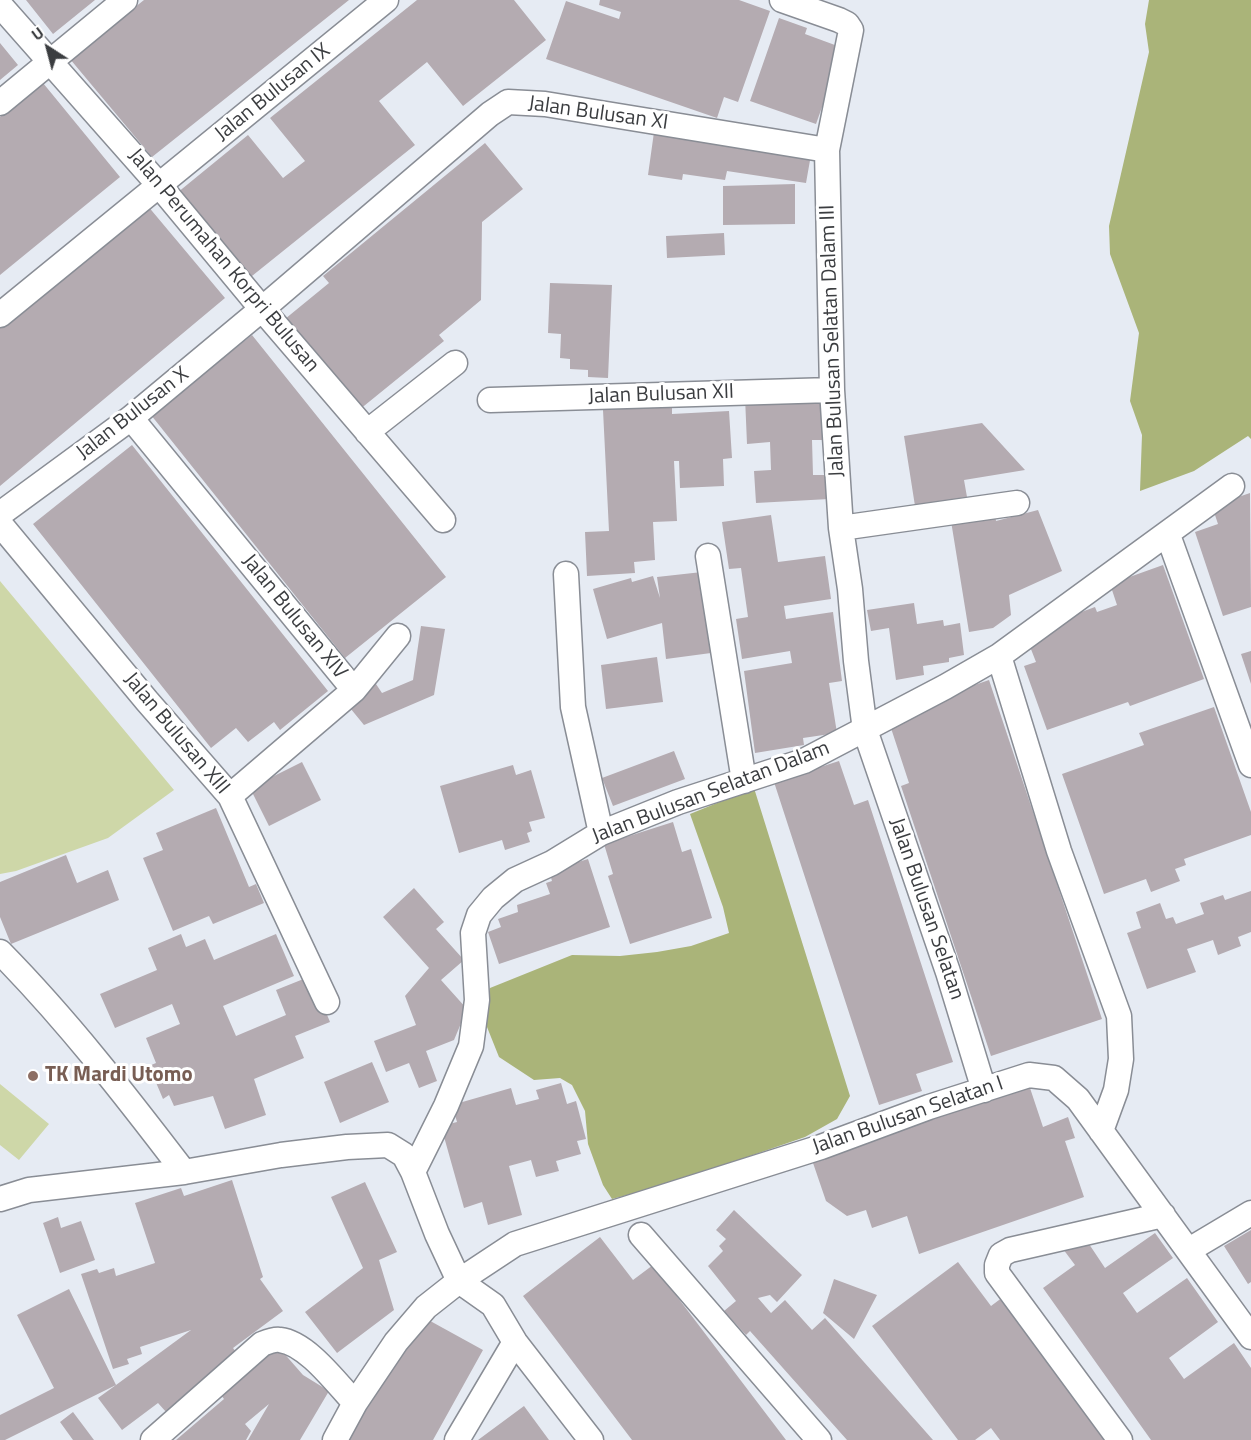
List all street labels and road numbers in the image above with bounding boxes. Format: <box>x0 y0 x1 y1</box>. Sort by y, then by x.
street label: Jalan Bulusan IX <box>210 39 336 147</box>
street label: Jalan Bulusan XI <box>526 92 670 136</box>
street label: Jalan Perumahan Korpri Bulusan <box>122 144 324 378</box>
street label: Jalan Bulusan Selatan Dalam III <box>816 204 850 478</box>
street label: Jalan Bulusan X <box>72 362 194 466</box>
street label: Jalan Bulusan XII <box>588 380 734 410</box>
street label: Jalan Bulusan XIV <box>236 550 352 684</box>
street label: Jalan Bulusan XIII <box>118 668 234 800</box>
street label: Jalan Bulusan Selatan Dalam <box>589 736 833 850</box>
street label: Jalan Bulusan Selatan <box>883 815 969 1003</box>
street label: Jalan Bulusan Selatan I <box>809 1071 1007 1161</box>

